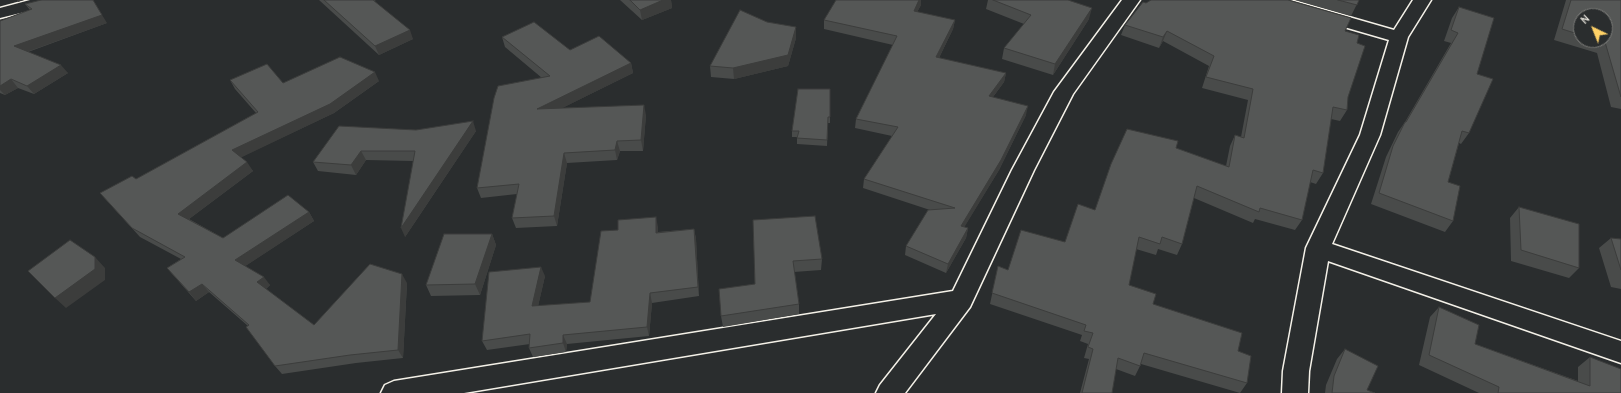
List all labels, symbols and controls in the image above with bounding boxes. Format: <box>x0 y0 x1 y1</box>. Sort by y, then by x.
north arrow <box>1573 8 1613 48</box>
text: N <box>1578 12 1592 27</box>

